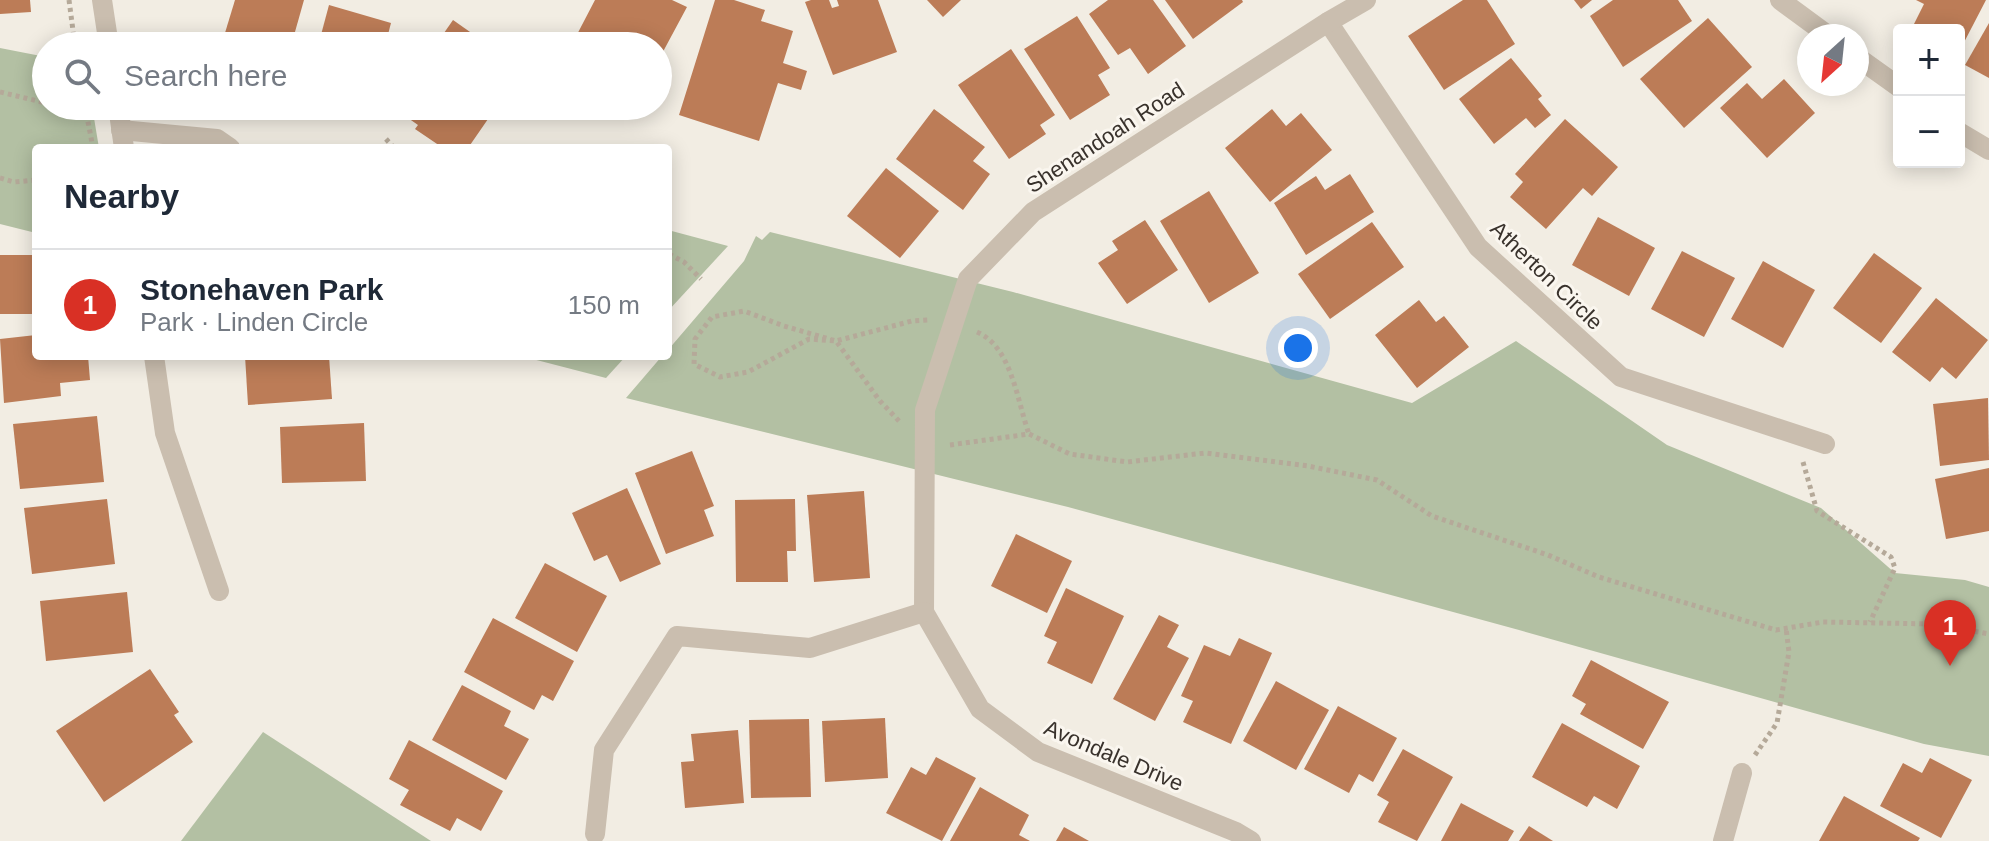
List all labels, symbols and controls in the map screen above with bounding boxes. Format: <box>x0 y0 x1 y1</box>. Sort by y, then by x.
north arrow <box>1797 24 1869 96</box>
map controls <box>1893 24 1965 168</box>
button: + <box>1893 24 1965 96</box>
search box <box>32 32 672 120</box>
icon: search <box>60 54 104 98</box>
text: Search here <box>124 59 287 92</box>
street label: Shenandoah Road <box>1022 77 1189 198</box>
button: − <box>1893 96 1965 168</box>
text: Nearby <box>64 177 179 215</box>
street label: Atherton Circle <box>1486 216 1608 335</box>
text: Stonehaven Park <box>140 273 383 306</box>
text: 1 <box>83 290 97 320</box>
text: 150 m <box>568 290 640 320</box>
text: Park · Linden Circle <box>140 307 368 337</box>
your location <box>1278 328 1318 368</box>
pin: 1 <box>1924 600 1976 666</box>
street label: Avondale Drive <box>1040 715 1187 796</box>

